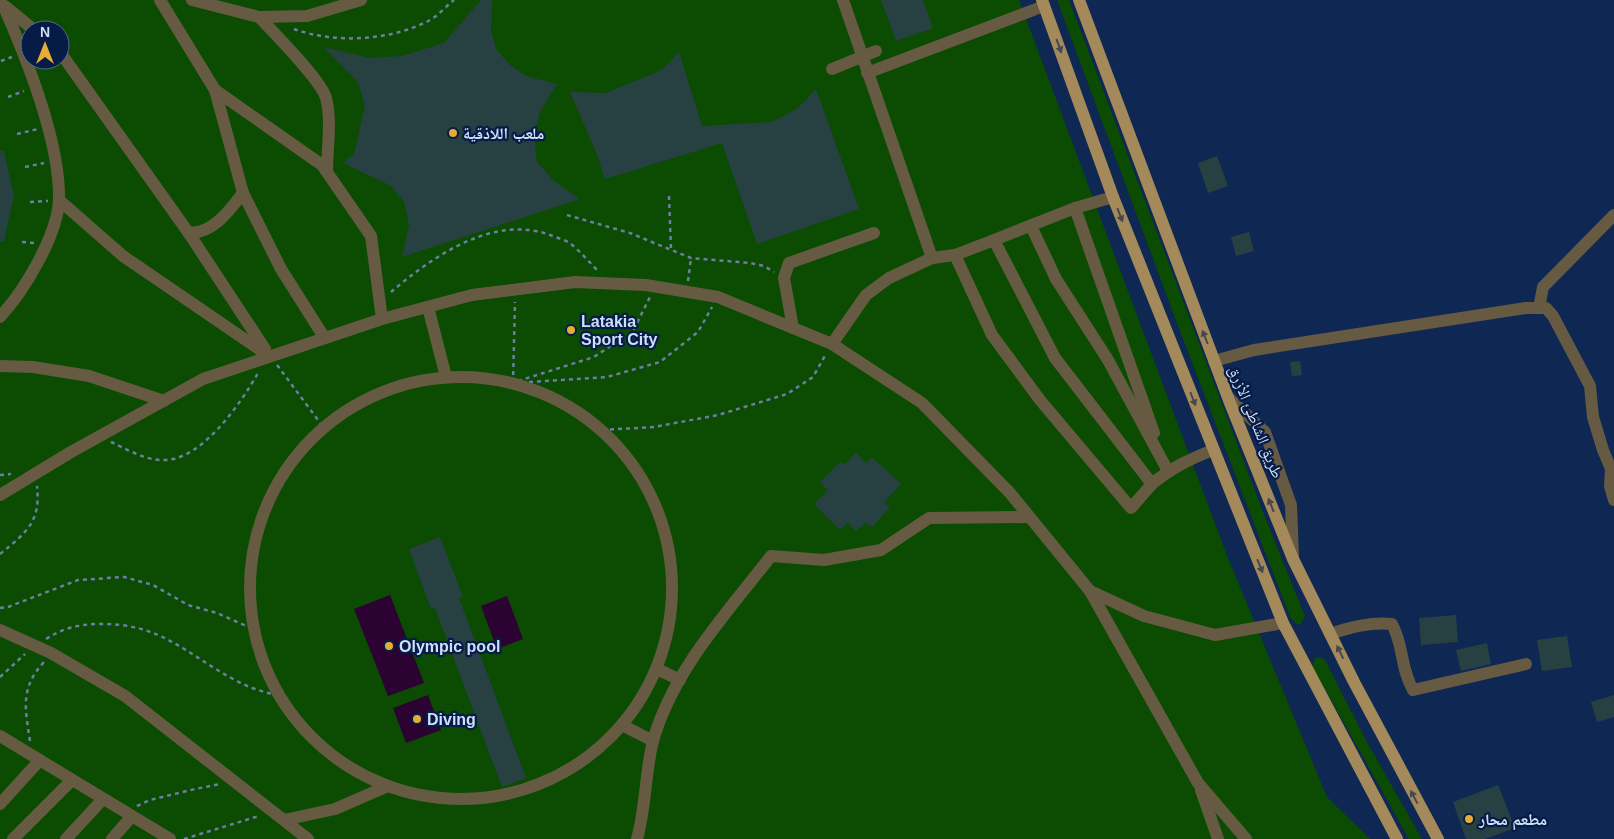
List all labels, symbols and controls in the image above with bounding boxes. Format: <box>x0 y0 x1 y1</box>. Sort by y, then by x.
north arrow <box>20 20 70 70</box>
text: N <box>40 24 50 40</box>
one-way arrow <box>1055 39 1063 54</box>
place label: ملعب اللاذقية <box>463 125 544 142</box>
marker: ملعب اللاذقية <box>447 127 459 139</box>
one-way arrow <box>1117 208 1125 222</box>
place label: Latakia Sport City <box>581 313 658 348</box>
marker: Latakia Sport City <box>565 324 577 336</box>
one-way arrow <box>1201 330 1209 345</box>
street label: طريق الشاطئ الأزرق <box>1224 363 1286 482</box>
one-way arrow <box>1189 392 1197 407</box>
one-way arrow <box>1267 498 1275 512</box>
one-way arrow <box>1256 559 1264 573</box>
place label: Olympic pool <box>399 638 500 655</box>
marker: Olympic pool <box>383 640 395 652</box>
one-way arrow <box>1335 645 1343 659</box>
place label: Diving <box>427 711 476 728</box>
marker: Diving <box>411 713 423 725</box>
one-way arrow <box>1410 789 1418 804</box>
place label: مطعم محار <box>1478 811 1547 831</box>
marker: مطعم محار <box>1463 813 1475 825</box>

